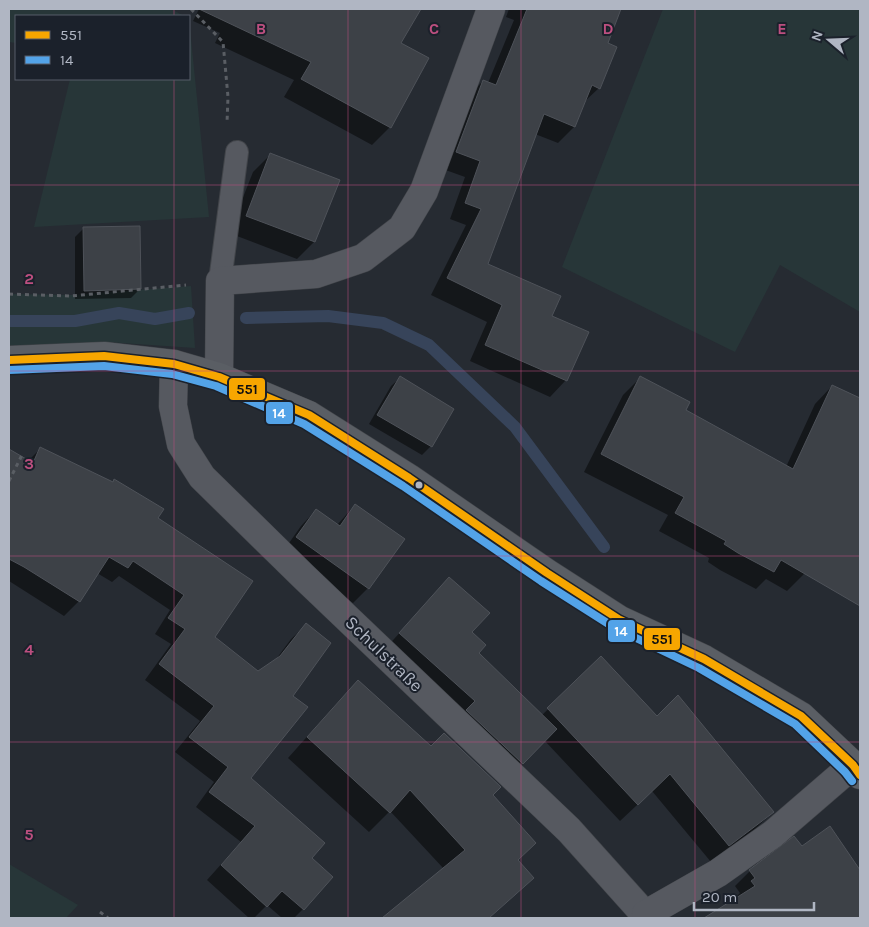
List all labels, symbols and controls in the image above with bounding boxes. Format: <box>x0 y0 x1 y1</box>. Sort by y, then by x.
legend <box>15 15 190 80</box>
north arrow <box>804 15 854 65</box>
text: B <box>256 19 266 38</box>
text: C <box>429 19 439 38</box>
text: D <box>603 19 614 38</box>
text: E <box>777 19 787 38</box>
text: 551 <box>60 26 82 44</box>
text: N <box>808 28 827 43</box>
text: 14 <box>60 51 74 69</box>
text: 2 <box>24 269 34 288</box>
line badge: 551 <box>228 377 266 401</box>
text: 551 <box>236 381 258 398</box>
line badge: 14 <box>265 401 294 425</box>
text: 14 <box>272 405 286 422</box>
text: 3 <box>24 454 34 473</box>
unlabelled marker <box>414 480 424 490</box>
street label: Schulstraße <box>340 611 428 697</box>
line badge: 14 <box>607 619 636 643</box>
text: 14 <box>614 623 628 640</box>
line badge: 551 <box>643 627 681 651</box>
text: 551 <box>651 631 673 648</box>
text: 4 <box>24 640 34 659</box>
text: 5 <box>24 825 34 844</box>
scale bar <box>694 880 814 912</box>
text: 20 m <box>702 888 737 906</box>

